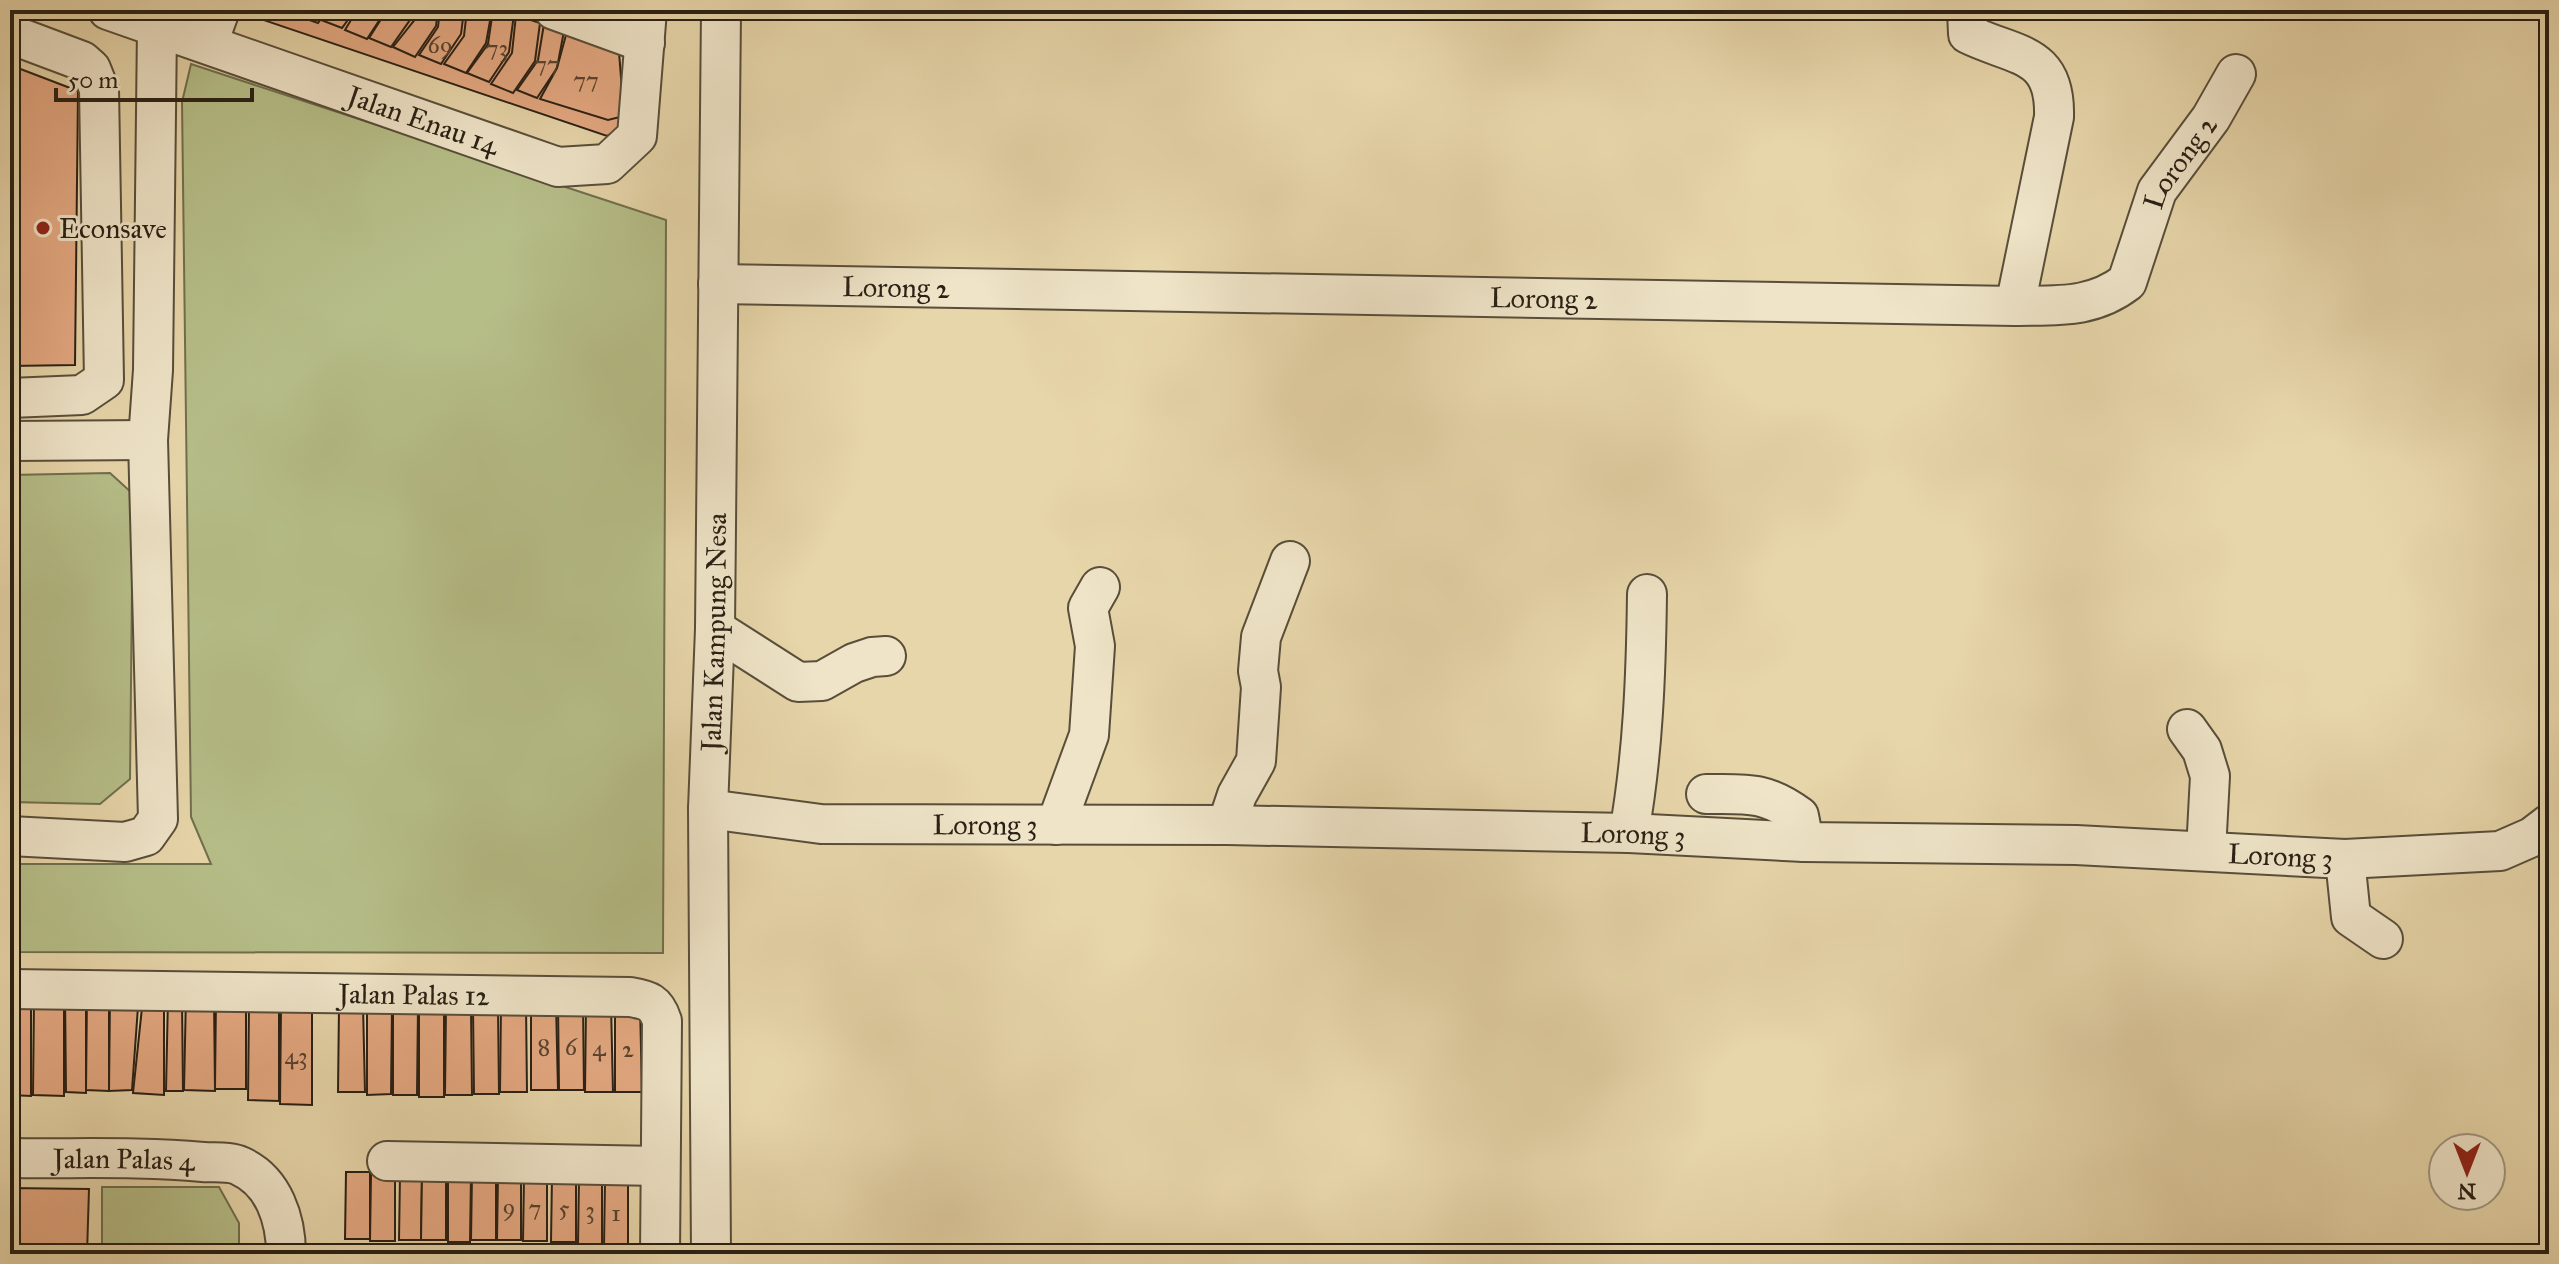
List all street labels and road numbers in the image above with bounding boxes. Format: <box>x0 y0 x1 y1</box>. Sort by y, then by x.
street label: Jalan Enau 14 <box>340 77 505 163</box>
street label: Lorong 2 <box>2135 108 2225 213</box>
street label: Lorong 2 <box>842 269 950 305</box>
street label: Lorong 2 <box>1490 280 1598 316</box>
street label: Jalan Kampung Nesa <box>693 513 734 755</box>
street label: Lorong 3 <box>932 807 1038 842</box>
street label: Lorong 3 <box>1580 815 1686 853</box>
street label: Lorong 3 <box>2227 835 2334 876</box>
street label: Jalan Palas 12 <box>335 976 490 1013</box>
street label: Jalan Palas 4 <box>50 1141 197 1179</box>

